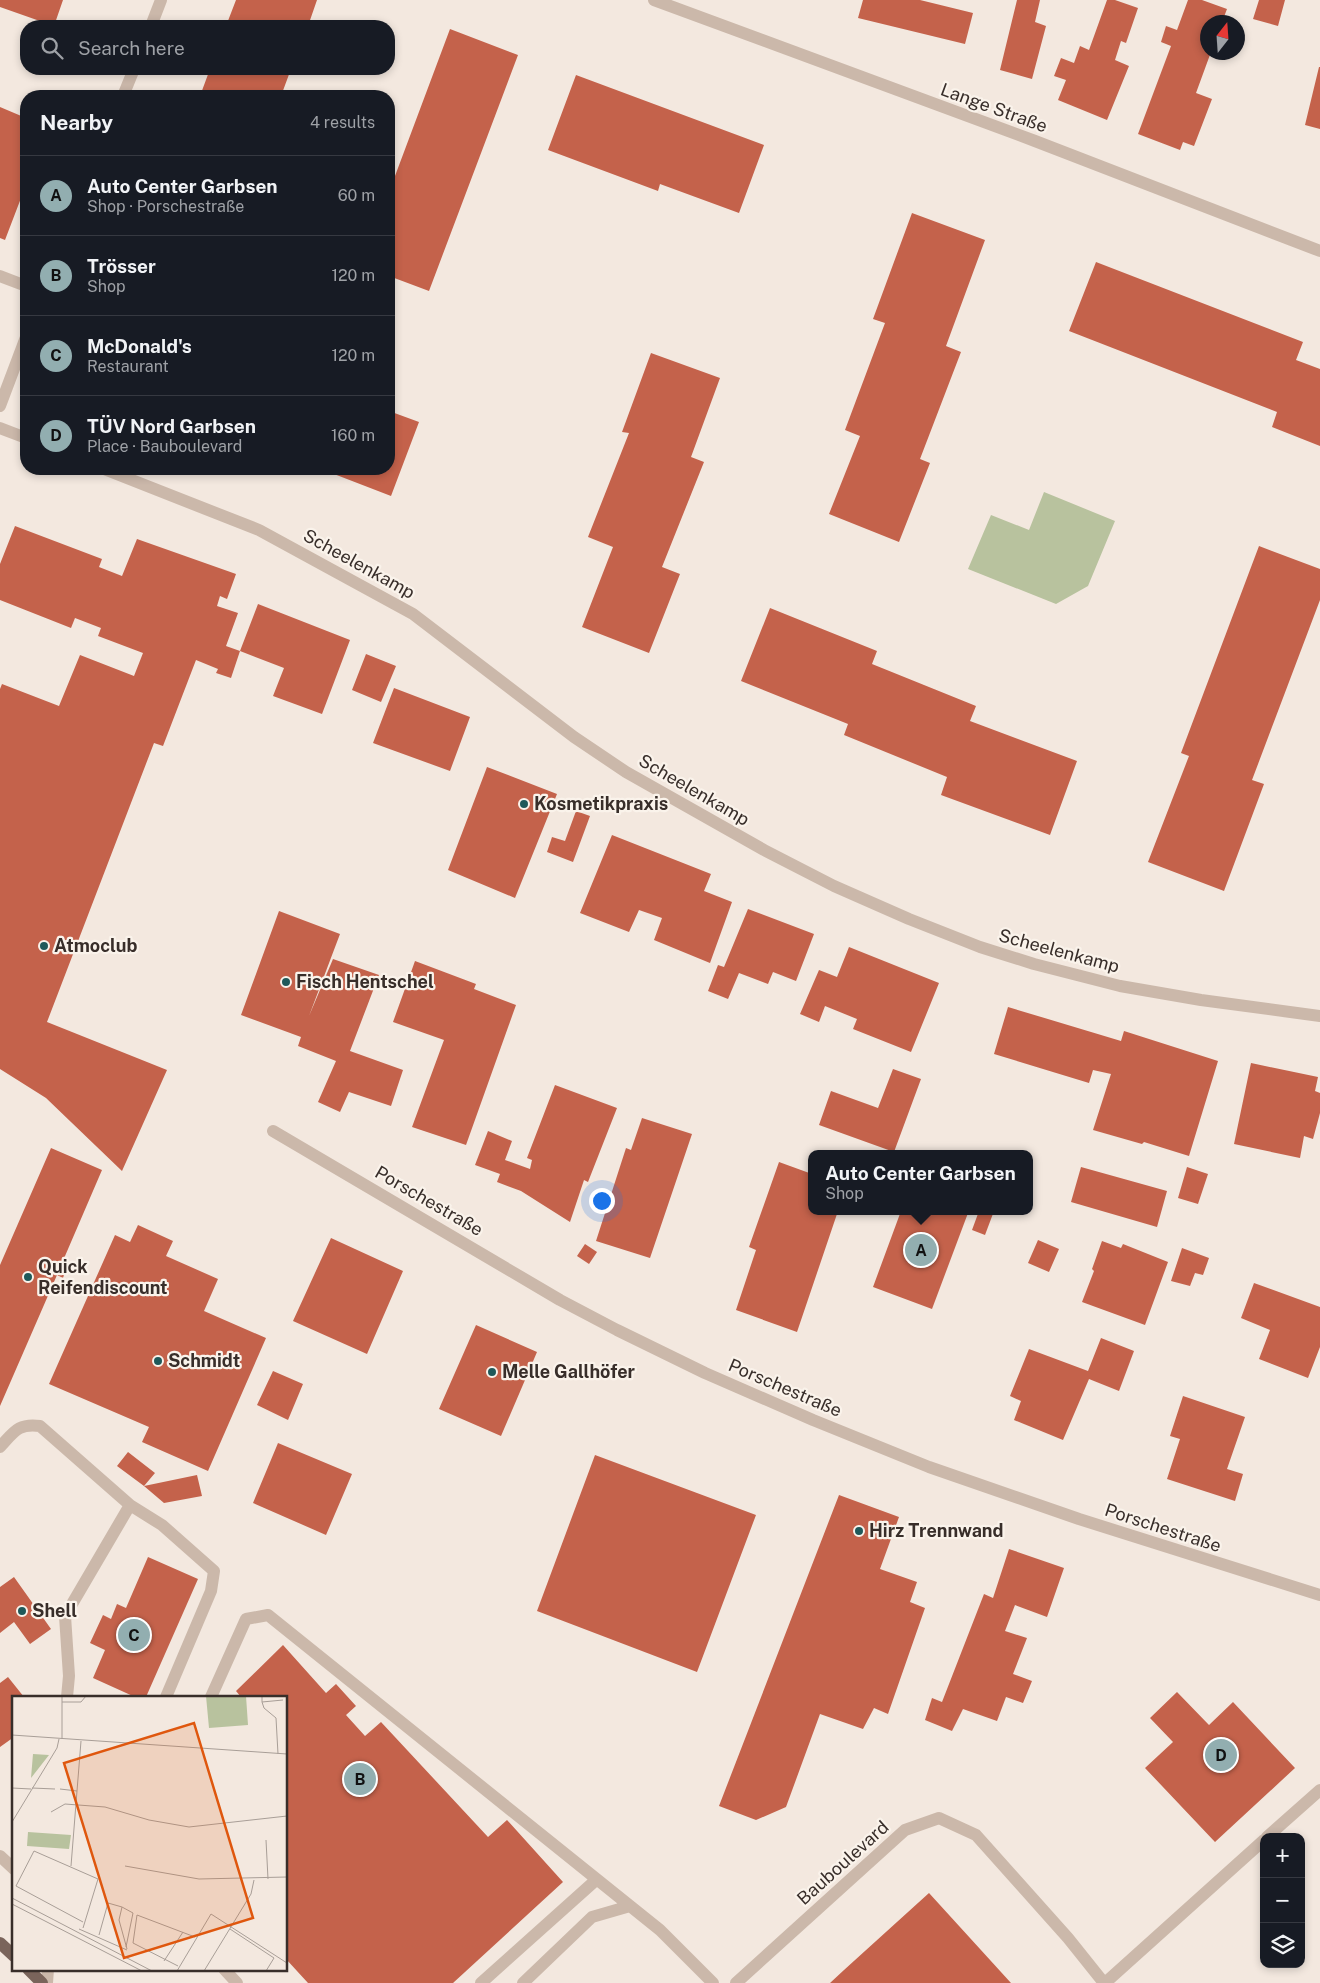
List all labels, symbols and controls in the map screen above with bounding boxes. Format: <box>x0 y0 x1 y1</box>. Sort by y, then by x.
north arrow <box>1200 15 1245 60</box>
search box <box>20 20 395 75</box>
icon: search <box>38 34 66 62</box>
text: Search here <box>78 37 185 59</box>
street label: Lange Straße <box>938 79 1050 137</box>
text: Nearby <box>40 110 113 135</box>
text: 4 results <box>310 113 375 132</box>
text: Auto Center Garbsen <box>87 175 278 197</box>
text: A <box>50 186 62 205</box>
text: 60 m <box>338 186 375 205</box>
text: Shop · Porschestraße <box>87 197 244 216</box>
text: Trösser <box>87 255 156 277</box>
text: B <box>51 266 61 285</box>
text: 120 m <box>331 266 375 285</box>
text: Shop <box>87 277 126 296</box>
text: McDonald's <box>87 335 192 357</box>
text: C <box>50 346 62 365</box>
text: 120 m <box>331 346 375 365</box>
text: Restaurant <box>87 357 169 376</box>
text: TÜV Nord Garbsen <box>87 415 256 437</box>
text: D <box>50 426 62 445</box>
text: 160 m <box>331 426 375 445</box>
text: Place · Bauboulevard <box>87 437 242 456</box>
street label: Scheelenkamp <box>300 524 419 603</box>
street label: Scheelenkamp <box>635 749 753 830</box>
place label: Kosmetikpraxis <box>534 793 668 814</box>
marker: Kosmetikpraxis <box>518 798 530 810</box>
street label: Scheelenkamp <box>996 924 1122 977</box>
place label: Atmoclub <box>54 935 137 956</box>
marker: Atmoclub <box>38 940 50 952</box>
place label: Fisch Hentschel <box>296 971 434 992</box>
marker: Fisch Hentschel <box>280 976 292 988</box>
popup <box>808 1150 1033 1215</box>
street label: Porschestraße <box>372 1161 487 1240</box>
text: Auto Center Garbsen <box>825 1162 1016 1184</box>
text: Shop <box>825 1184 864 1203</box>
your location <box>589 1188 615 1214</box>
pin: A <box>905 1231 937 1269</box>
place label: Quick Reifendiscount <box>38 1256 168 1298</box>
marker: Quick Reifendiscount <box>22 1271 34 1283</box>
place label: Schmidt <box>168 1350 240 1371</box>
street label: Porschestraße <box>725 1354 845 1421</box>
marker: Schmidt <box>152 1355 164 1367</box>
place label: Melle Gallhöfer <box>502 1361 636 1382</box>
marker: Melle Gallhöfer <box>486 1366 498 1378</box>
street label: Porschestraße <box>1102 1499 1224 1556</box>
place label: Hirz Trennwand <box>869 1520 1003 1541</box>
marker: Hirz Trennwand <box>853 1525 865 1537</box>
place label: Shell <box>32 1600 77 1621</box>
marker: Shell <box>16 1605 28 1617</box>
pin: C <box>118 1616 150 1654</box>
inset map <box>12 1696 288 1970</box>
pin: D <box>1205 1736 1237 1774</box>
pin: B <box>344 1760 376 1798</box>
street label: Bauboulevard <box>793 1816 893 1909</box>
map controls <box>1260 1833 1305 1968</box>
button: + <box>1260 1833 1305 1878</box>
button: − <box>1260 1878 1305 1923</box>
button: layers <box>1260 1923 1305 1968</box>

